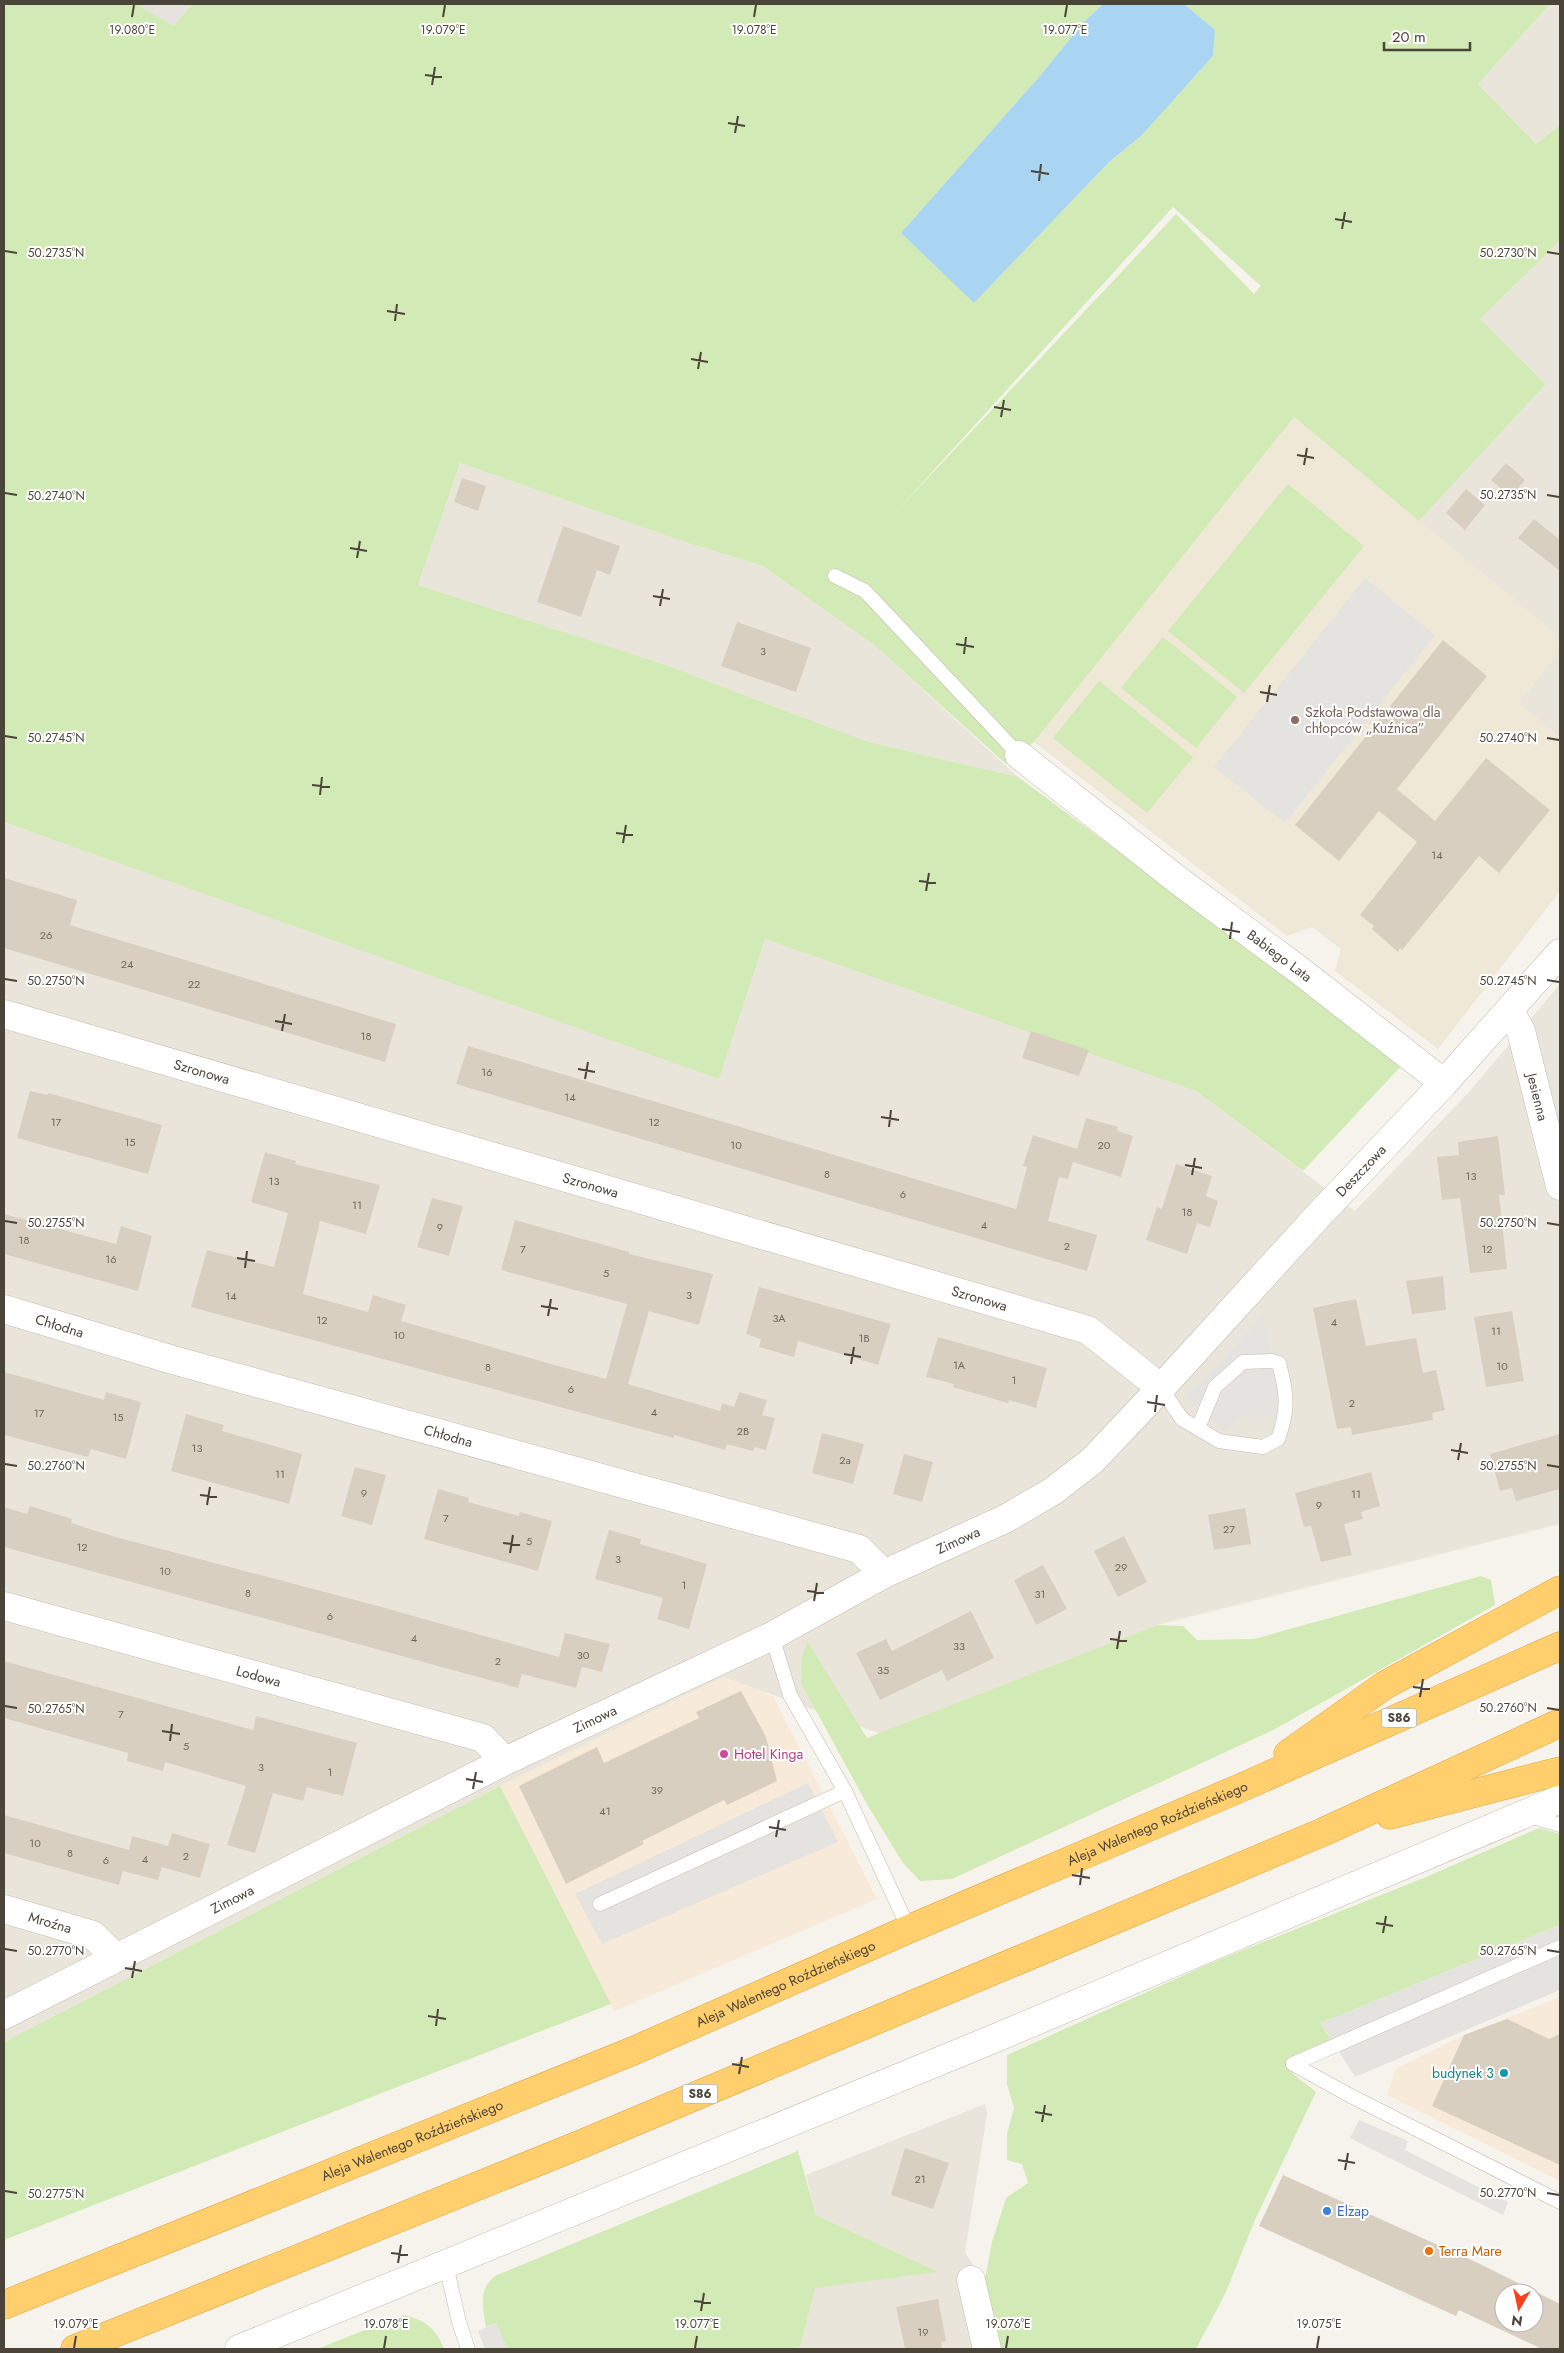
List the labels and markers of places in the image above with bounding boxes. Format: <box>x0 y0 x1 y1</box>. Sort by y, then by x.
place label: Szkoła Podstawowa dla chłopców „Kuźnica” <box>1305 702 1441 738</box>
marker: Szkoła Podstawowa dla chłopców „Kuźnica” <box>1289 714 1301 726</box>
place label: Hotel Kinga <box>734 1744 803 1764</box>
marker: Hotel Kinga <box>718 1748 730 1760</box>
place label: budynek 3 <box>1432 2063 1494 2083</box>
marker: budynek 3 <box>1498 2067 1510 2079</box>
place label: Elzap <box>1337 2201 1369 2221</box>
marker: Elzap <box>1321 2205 1333 2217</box>
place label: Terra Mare <box>1439 2241 1502 2261</box>
marker: Terra Mare <box>1423 2245 1435 2257</box>

